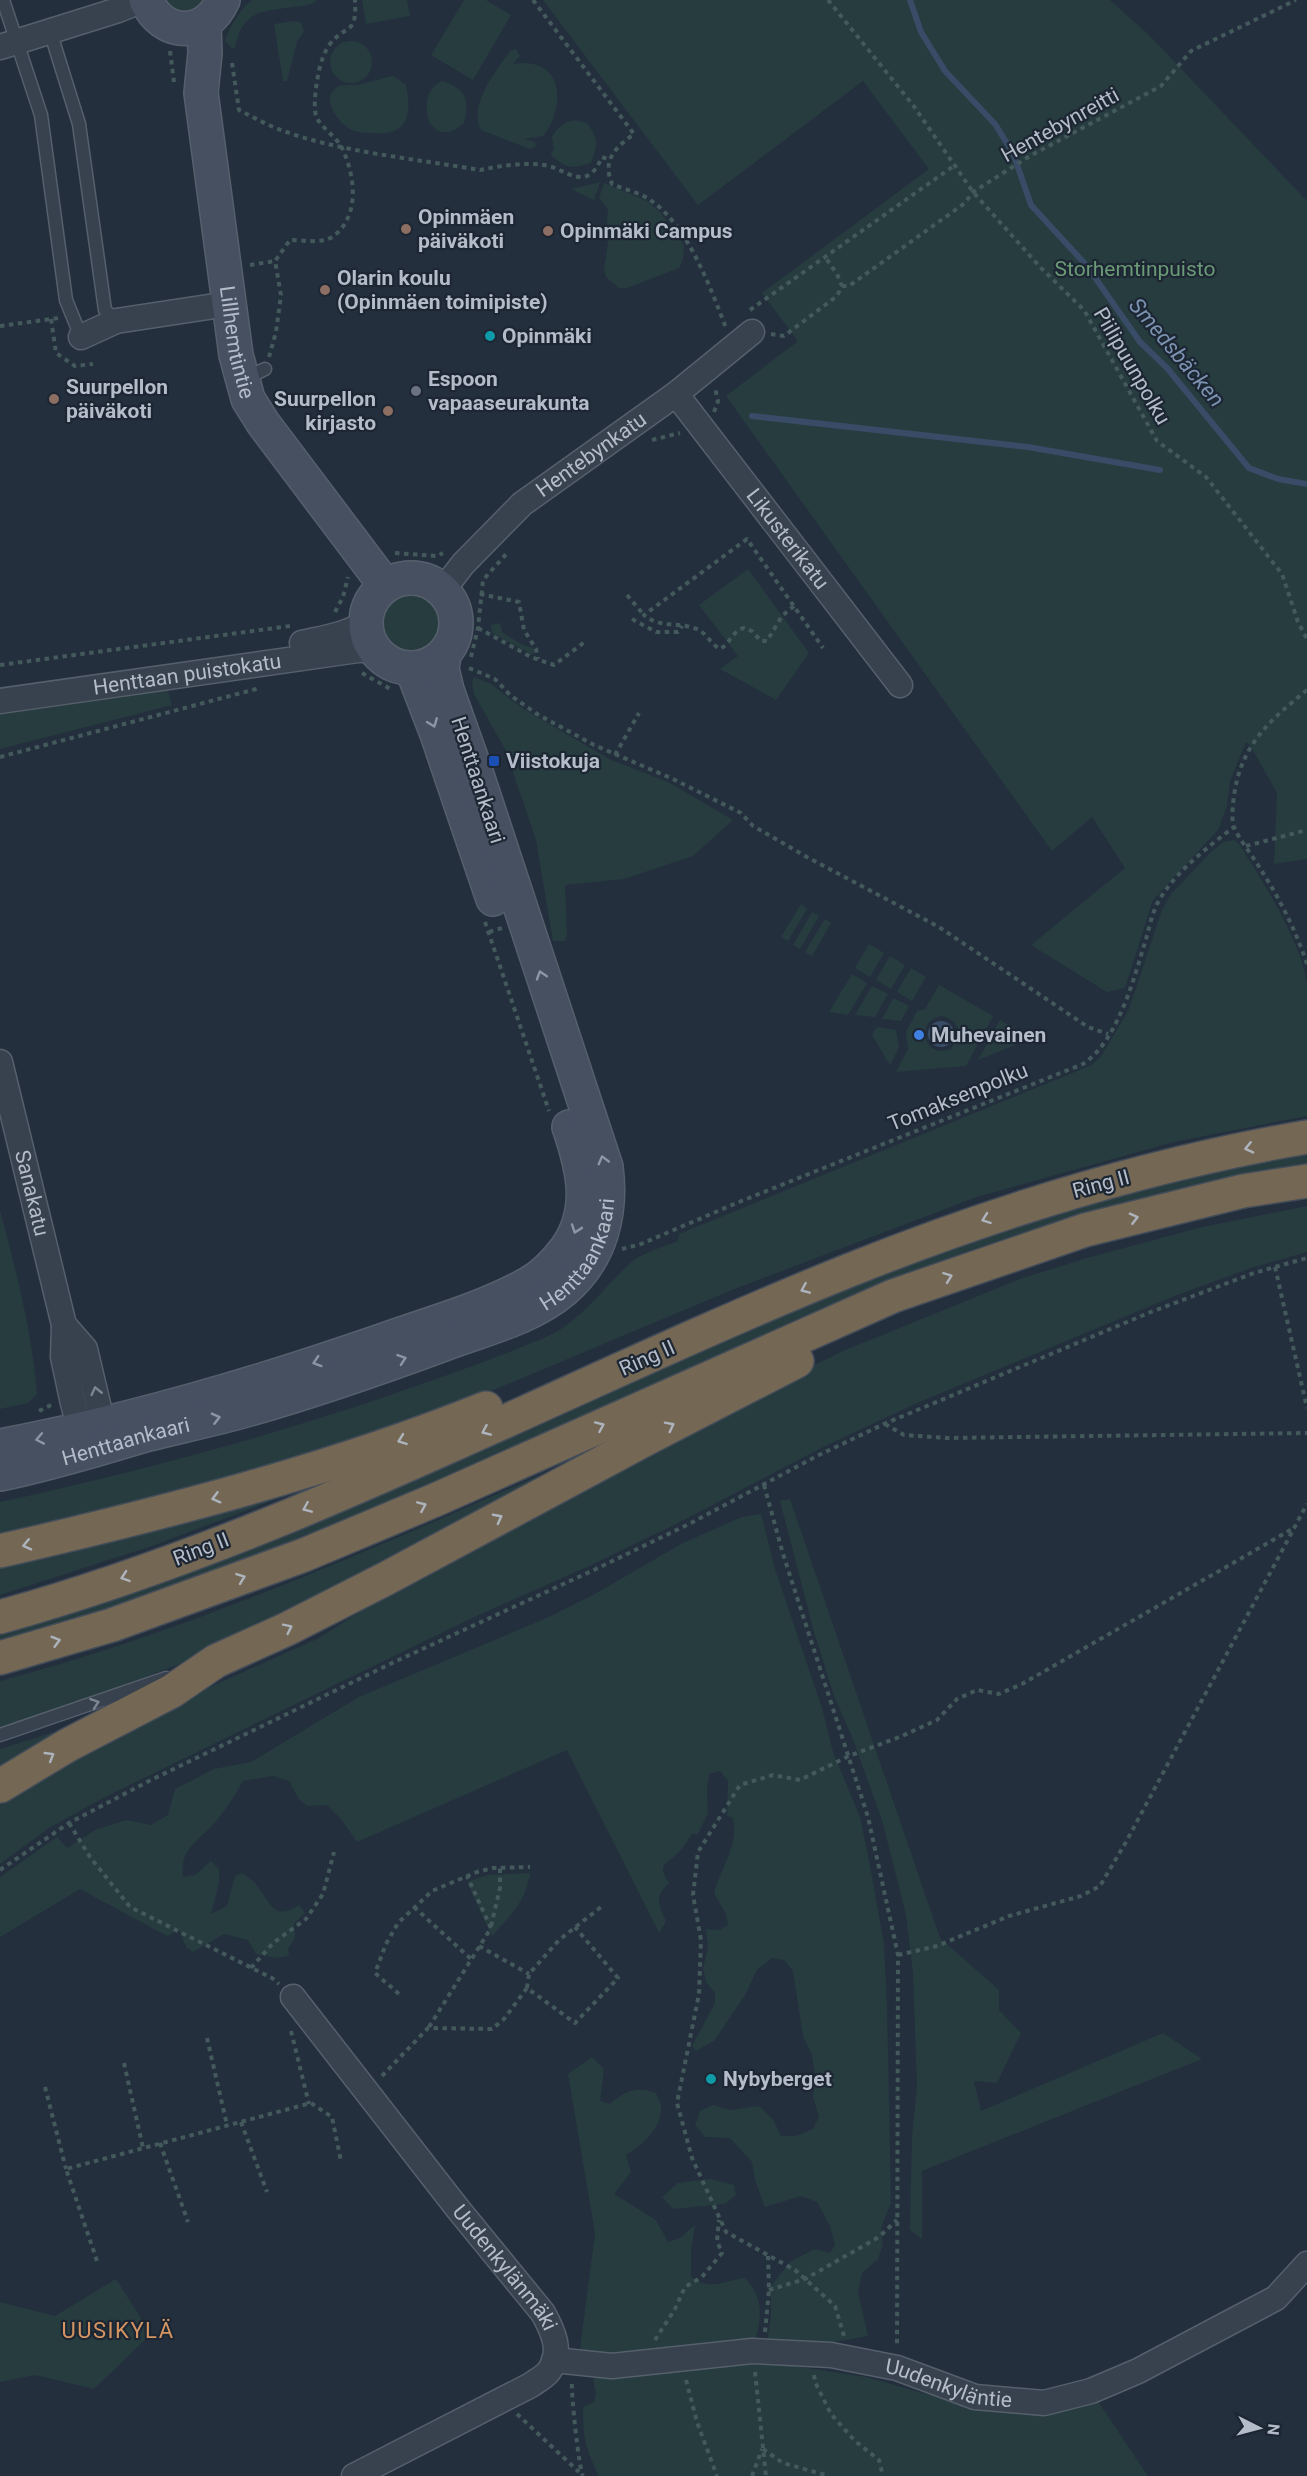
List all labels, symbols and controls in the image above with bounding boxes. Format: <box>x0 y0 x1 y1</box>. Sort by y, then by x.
street label: Hentebynreitti <box>997 83 1123 167</box>
place label: Opinmäen päiväkoti <box>418 205 514 253</box>
place label: Opinmäki Campus <box>560 219 733 243</box>
marker: Opinmäen päiväkoti <box>399 222 413 236</box>
marker: Opinmäki Campus <box>541 224 555 238</box>
park label: Storhemtinpuisto <box>1055 257 1215 281</box>
place label: Olarin koulu (Opinmäen toimipiste) <box>337 266 548 314</box>
marker: Olarin koulu (Opinmäen toimipiste) <box>318 283 332 297</box>
street label: Lillhemtintie <box>215 284 259 401</box>
water label: Smedsbäcken <box>1124 293 1229 412</box>
street label: Piilipuunpolku <box>1089 303 1175 429</box>
place label: Opinmäki <box>502 324 592 348</box>
marker: Opinmäki <box>483 329 497 343</box>
place label: Espoon vapaaseurakunta <box>428 367 590 415</box>
place label: Suurpellon päiväkoti <box>66 375 168 423</box>
marker: Espoon vapaaseurakunta <box>409 384 423 398</box>
place label: Suurpellon kirjasto <box>274 387 376 435</box>
marker: Suurpellon päiväkoti <box>47 392 61 406</box>
marker: Suurpellon kirjasto <box>381 404 395 418</box>
street label: Hentebynkatu <box>532 407 651 502</box>
street label: Likusterikatu <box>741 484 834 594</box>
street label: Henttaan puistokatu <box>92 649 283 700</box>
street label: Henttaankaari <box>446 714 510 846</box>
one-way arrow <box>426 717 438 728</box>
place label: Viistokuja <box>506 749 600 773</box>
marker: Viistokuja <box>487 754 501 768</box>
one-way arrow <box>536 970 548 981</box>
place label: Muhevainen <box>931 1023 1046 1047</box>
marker: Muhevainen <box>912 1028 926 1042</box>
street label: Tomaksenpolku <box>885 1058 1031 1136</box>
one-way arrow <box>1245 1140 1255 1153</box>
street label: Sanakatu <box>10 1148 54 1239</box>
one-way arrow <box>598 1155 610 1166</box>
street label: Ring II <box>1070 1165 1132 1203</box>
street label: Henttaankaari <box>535 1197 619 1316</box>
one-way arrow <box>981 1212 992 1224</box>
one-way arrow <box>1128 1212 1138 1225</box>
one-way arrow <box>570 1223 583 1234</box>
one-way arrow <box>942 1271 953 1284</box>
one-way arrow <box>800 1282 811 1294</box>
street label: Ring II <box>616 1335 678 1381</box>
one-way arrow <box>396 1354 407 1367</box>
one-way arrow <box>312 1355 323 1367</box>
one-way arrow <box>90 1387 103 1397</box>
one-way arrow <box>211 1412 221 1425</box>
street label: Henttaankaari <box>59 1413 192 1471</box>
one-way arrow <box>593 1421 604 1433</box>
one-way arrow <box>664 1422 675 1434</box>
one-way arrow <box>482 1424 493 1436</box>
one-way arrow <box>35 1432 45 1445</box>
one-way arrow <box>398 1432 408 1445</box>
one-way arrow <box>212 1491 222 1503</box>
one-way arrow <box>303 1501 314 1513</box>
one-way arrow <box>415 1501 426 1513</box>
one-way arrow <box>492 1514 502 1525</box>
street label: Ring II <box>170 1527 232 1571</box>
one-way arrow <box>22 1537 32 1550</box>
one-way arrow <box>120 1569 131 1582</box>
one-way arrow <box>235 1573 245 1586</box>
one-way arrow <box>282 1623 293 1635</box>
one-way arrow <box>50 1636 61 1648</box>
one-way arrow <box>89 1697 100 1710</box>
one-way arrow <box>44 1752 54 1763</box>
place label: Nybyberget <box>723 2067 832 2091</box>
marker: Nybyberget <box>704 2072 718 2086</box>
street label: Uudenkylänmäki <box>448 2200 562 2334</box>
district label: UUSIKYLÄ <box>62 2318 175 2343</box>
street label: Uudenkyläntie <box>884 2354 1013 2412</box>
north arrow <box>1229 2398 1289 2458</box>
text: N <box>1263 2423 1283 2436</box>

